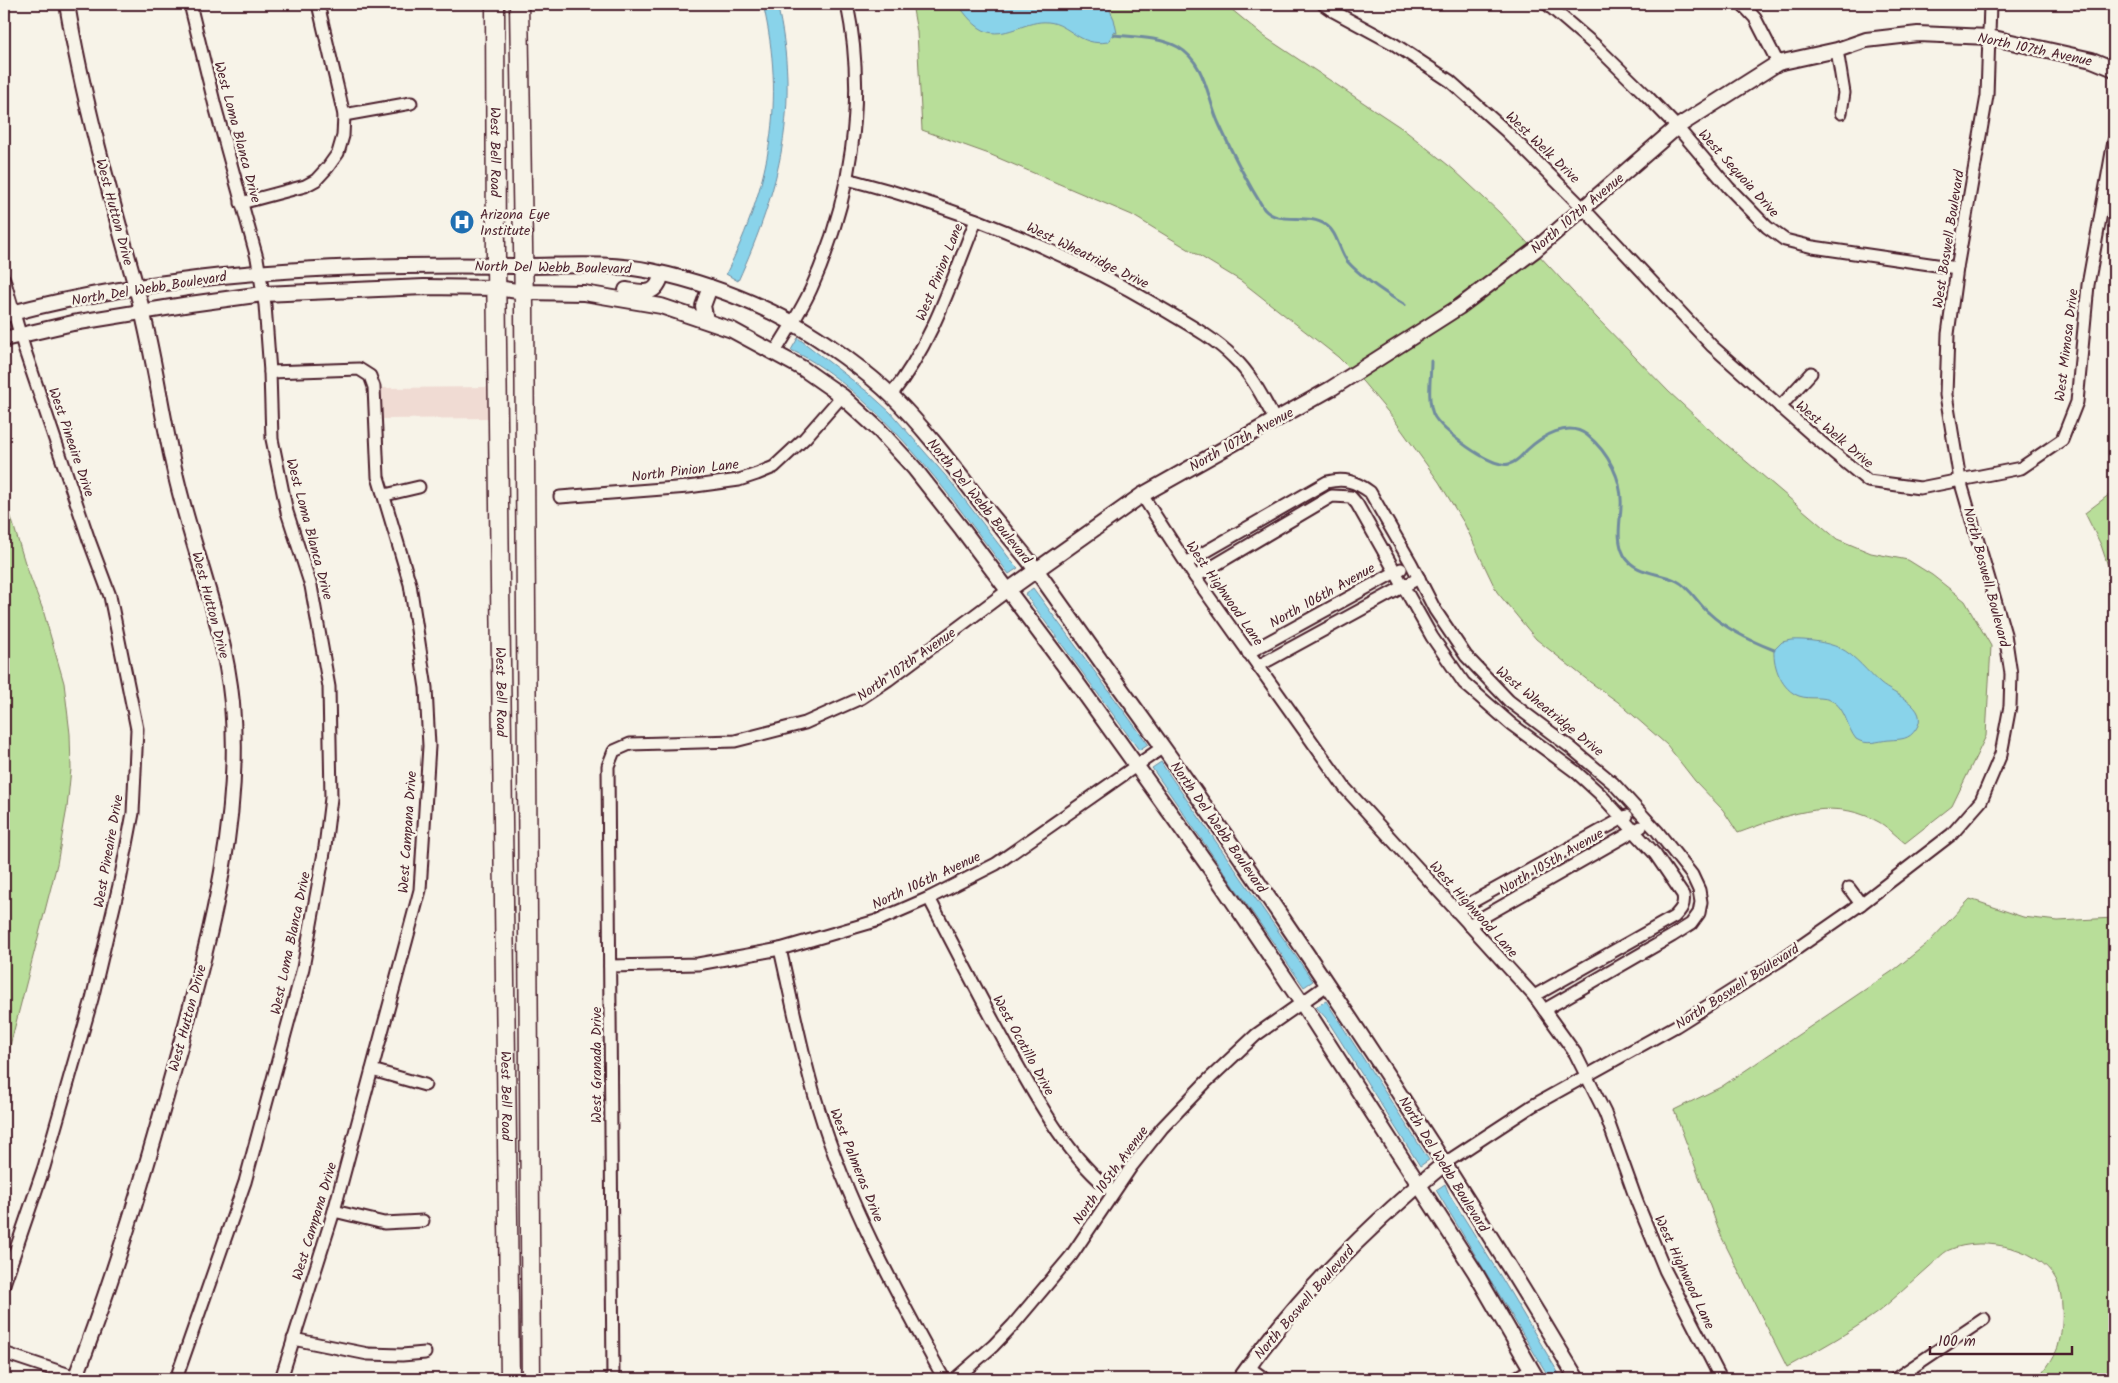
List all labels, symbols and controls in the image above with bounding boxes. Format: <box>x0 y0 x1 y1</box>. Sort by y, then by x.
street label: North 107th Avenue <box>1975 27 2095 73</box>
street label: West Loma Blanca Drive <box>208 59 267 206</box>
street label: West Welk Drive <box>1500 106 1585 190</box>
street label: West Bell Road <box>483 107 506 198</box>
street label: West Sequoia Drive <box>1692 125 1785 223</box>
street label: West Hutton Drive <box>89 156 139 269</box>
street label: North 107th Avenue <box>1526 167 1630 260</box>
street label: West Boswell Boulevard <box>1927 168 1971 310</box>
place label: Arizona Eye Institute <box>480 204 550 242</box>
hospital icon: Arizona Eye Institute <box>449 209 475 235</box>
street label: West Wheatridge Drive <box>1023 217 1153 295</box>
street label: West Pinion Lane <box>910 220 970 324</box>
street label: North Del Webb Boulevard <box>474 256 633 280</box>
street label: North Del Webb Boulevard <box>70 266 229 312</box>
street label: West Mimosa Drive <box>2049 287 2085 403</box>
street label: West Pineaire Drive <box>42 385 100 501</box>
street label: West Welk Drive <box>1790 395 1879 475</box>
street label: North 107th Avenue <box>1185 402 1298 478</box>
street label: North Del Webb Boulevard <box>921 434 1038 570</box>
street label: North Pinion Lane <box>630 453 741 488</box>
street label: West Loma Blanca Drive <box>280 456 339 603</box>
street label: North Boswell Boulevard <box>1957 505 2016 651</box>
street label: West Highwood Lane <box>1180 537 1269 651</box>
street label: West Hutton Drive <box>185 549 235 662</box>
street label: North 106th Avenue <box>1266 557 1380 634</box>
street label: North 107th Avenue <box>853 622 961 707</box>
street label: West Bell Road <box>489 647 512 738</box>
street label: West Wheatridge Drive <box>1490 661 1609 763</box>
street label: North Del Webb Boulevard <box>1164 757 1273 899</box>
street label: West Campana Drive <box>393 770 423 894</box>
street label: West Pineaire Drive <box>88 792 130 910</box>
street label: North 105th Avenue <box>1495 823 1609 901</box>
street label: North 106th Avenue <box>868 846 985 916</box>
street label: West Highwood Lane <box>1424 856 1523 964</box>
street label: West Loma Blanca Drive <box>265 869 317 1017</box>
street label: North Boswell Boulevard <box>1671 938 1805 1035</box>
street label: West Hutton Drive <box>163 962 213 1074</box>
street label: West Ocotillo Drive <box>986 991 1060 1100</box>
street label: West Granada Drive <box>586 1006 608 1123</box>
street label: West Bell Road <box>494 1051 517 1142</box>
street label: North Del Webb Boulevard <box>1392 1092 1495 1238</box>
street label: West Palmeras Drive <box>823 1105 889 1226</box>
street label: North 105th Avenue <box>1067 1121 1155 1230</box>
street label: West Campana Drive <box>287 1159 344 1283</box>
street label: West Highwood Lane <box>1648 1212 1721 1334</box>
street label: North Boswell Boulevard <box>1249 1240 1361 1364</box>
scale bar <box>1930 1323 2073 1355</box>
text: 100 m <box>1938 1330 1976 1354</box>

